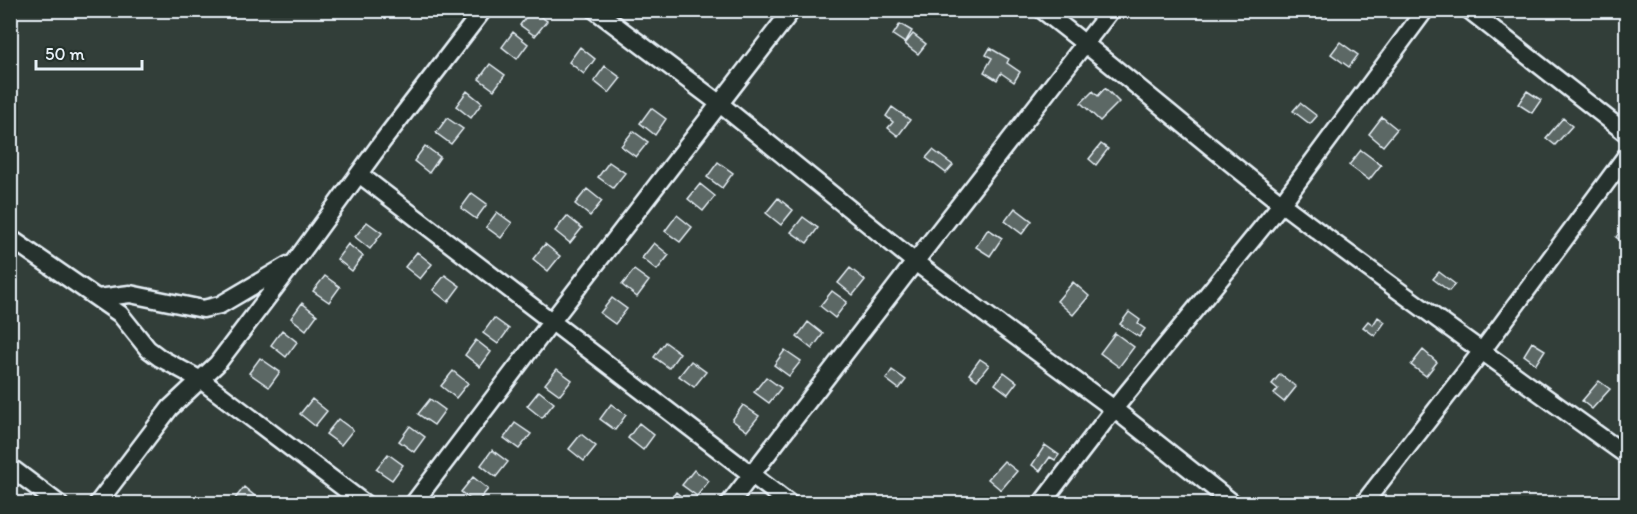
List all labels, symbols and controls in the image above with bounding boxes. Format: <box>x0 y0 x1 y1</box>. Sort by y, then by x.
scale bar <box>36 33 142 71</box>
text: 50 m <box>45 43 85 65</box>

